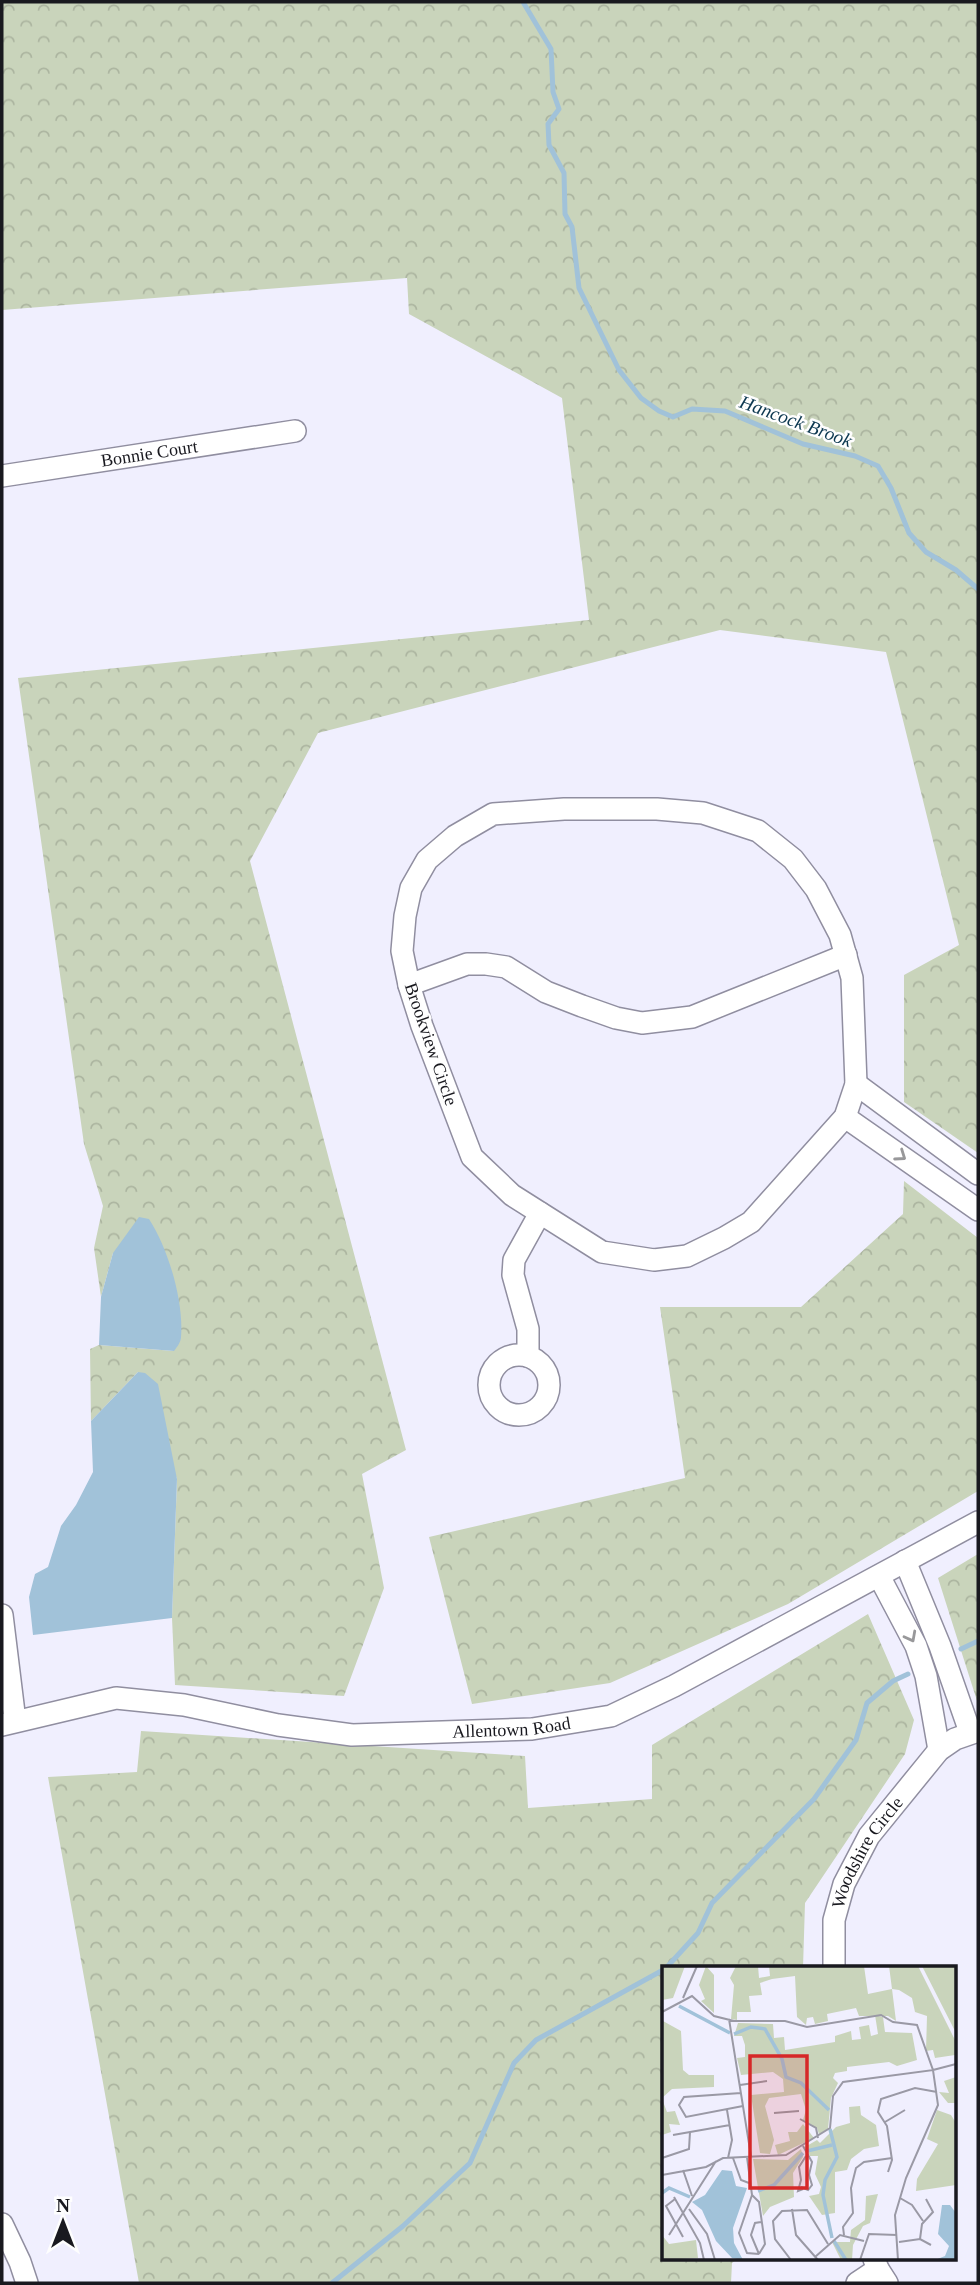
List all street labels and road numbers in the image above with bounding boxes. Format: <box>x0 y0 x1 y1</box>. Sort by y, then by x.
street label: Bonnie Court <box>100 436 199 471</box>
street label: Brookview Circle <box>401 980 461 1108</box>
street label: Allentown Road <box>452 1713 572 1742</box>
street label: Woodshire Circle <box>828 1793 907 1910</box>

